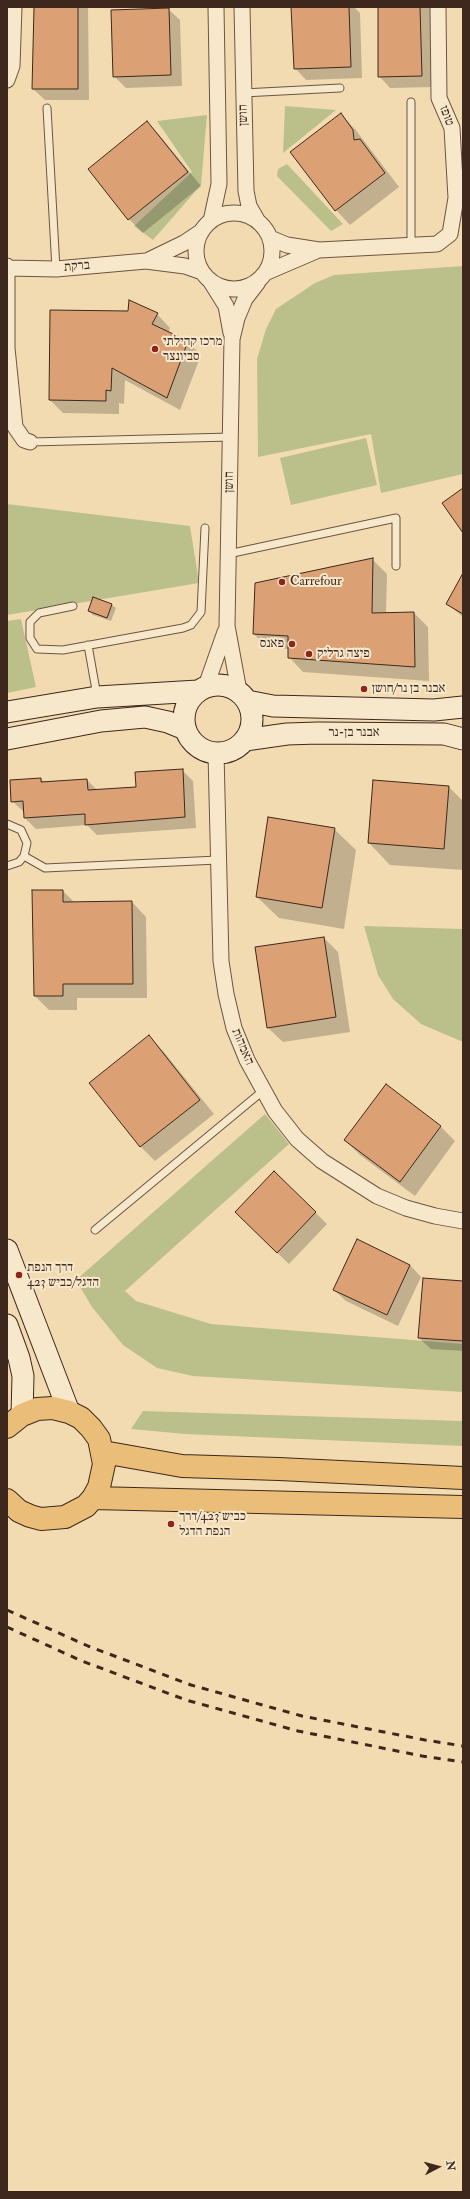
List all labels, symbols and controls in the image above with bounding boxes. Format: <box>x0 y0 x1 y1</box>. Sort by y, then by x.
street label: חושן <box>236 104 252 126</box>
street label: טופז <box>435 104 457 128</box>
street label: ברקת <box>63 258 91 276</box>
place label: מרכז קהילתי סביונצר <box>163 334 222 365</box>
marker: מרכז קהילתי סביונצר <box>150 344 160 354</box>
street label: חושן <box>222 471 238 493</box>
place label: Carrefour <box>290 574 342 590</box>
marker: Carrefour <box>277 577 287 587</box>
place label: פאנס <box>260 636 284 652</box>
marker: פאנס <box>287 639 297 649</box>
place label: פיצה גרליק <box>317 646 370 662</box>
marker: פיצה גרליק <box>304 649 314 659</box>
place label: אבנר בן נר/חושן <box>372 681 445 697</box>
marker: אבנר בן נר/חושן <box>359 684 369 694</box>
street label: אבנר בן-נר <box>328 725 380 741</box>
street label: האמהות <box>227 1026 257 1068</box>
place label: דרך הנפת הדגל/כביש 423 <box>27 1260 99 1291</box>
marker: דרך הנפת הדגל/כביש 423 <box>14 1270 24 1280</box>
place label: כביש 423/דרך הנפת הדגל <box>179 1509 246 1540</box>
marker: כביש 423/דרך הנפת הדגל <box>166 1519 176 1529</box>
north arrow <box>418 2147 458 2187</box>
text: N <box>443 2160 457 2171</box>

